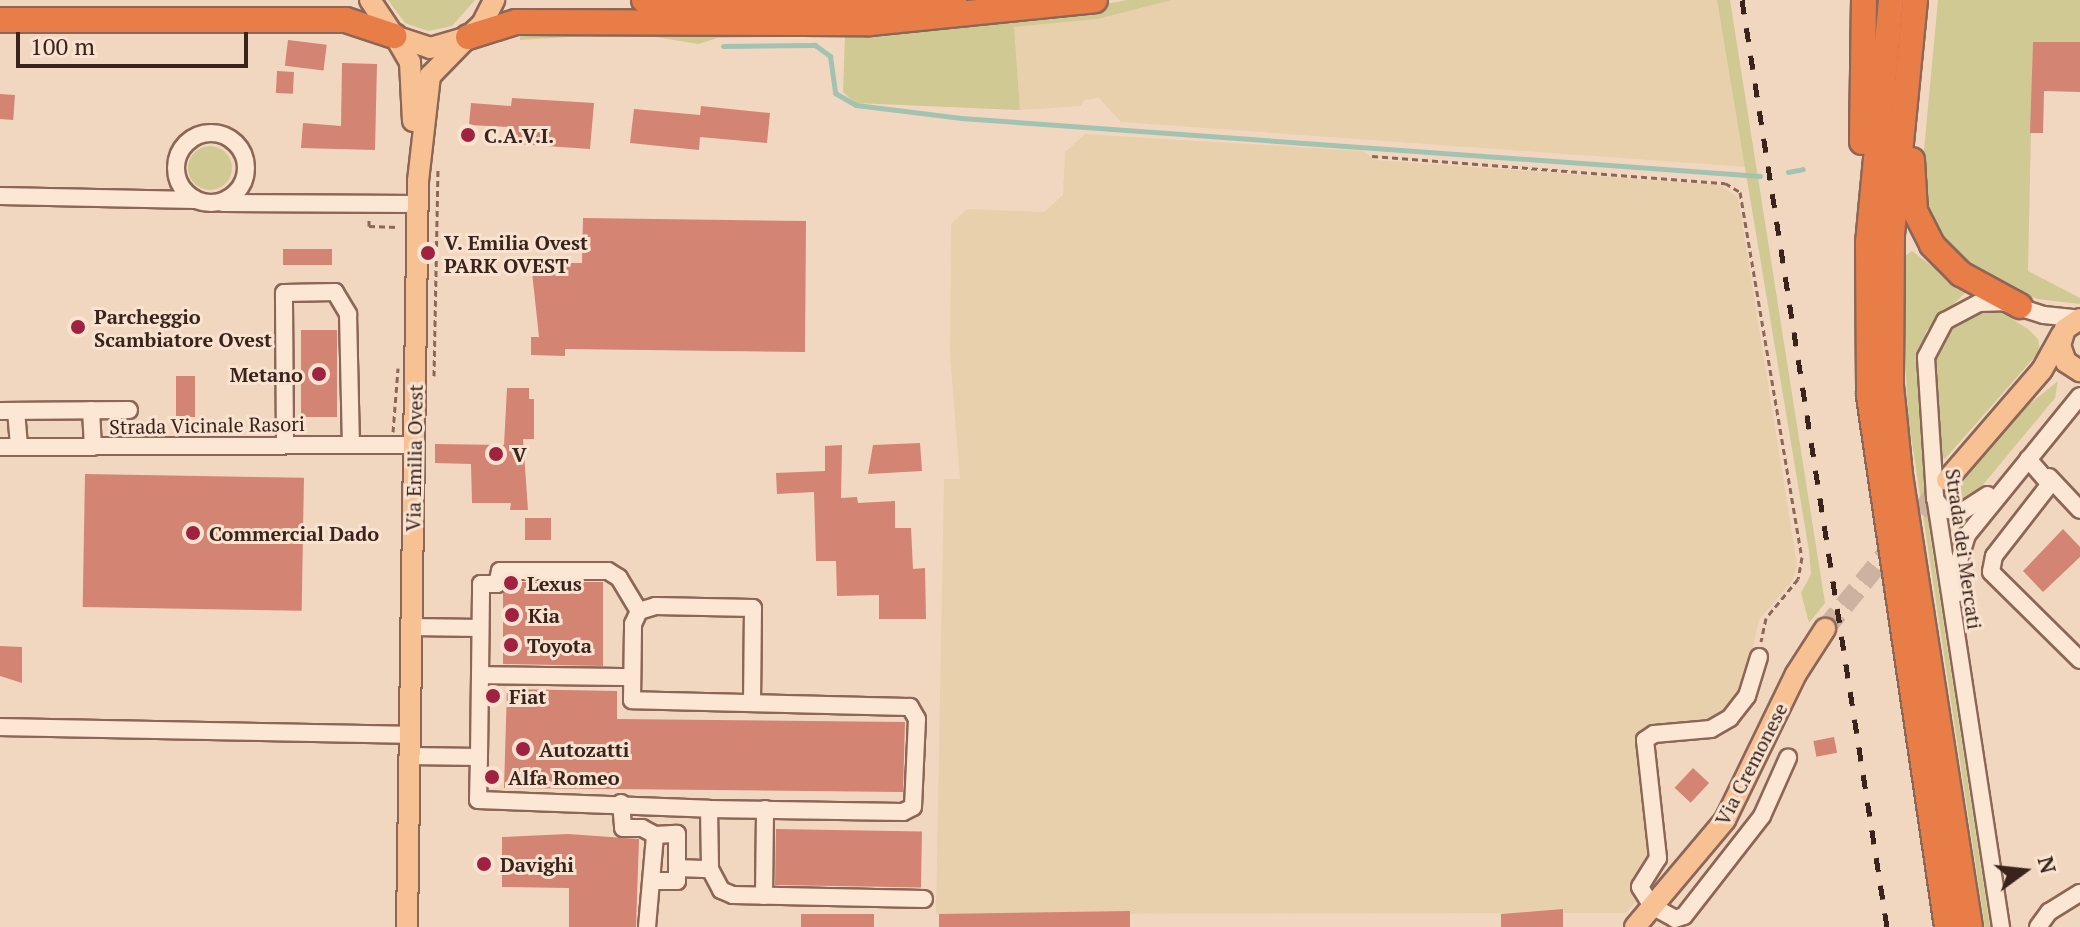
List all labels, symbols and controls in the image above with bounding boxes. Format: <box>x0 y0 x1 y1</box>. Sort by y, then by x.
scale bar <box>20 16 252 66</box>
text: 100 m <box>30 30 95 62</box>
place label: C.A.V.I. <box>484 123 554 147</box>
marker: C.A.V.I. <box>459 126 477 144</box>
place label: V. Emilia Ovest PARK OVEST <box>444 230 589 277</box>
marker: V. Emilia Ovest PARK OVEST <box>419 244 437 262</box>
place label: Parcheggio Scambiatore Ovest <box>94 304 272 351</box>
marker: Parcheggio Scambiatore Ovest <box>69 318 87 336</box>
place label: Metano <box>230 362 303 386</box>
marker: Metano <box>310 365 328 383</box>
street label: Via Emilia Ovest <box>401 384 427 532</box>
street label: Strada Vicinale Rasori <box>109 411 305 439</box>
place label: V <box>512 442 527 466</box>
marker: V <box>487 445 505 463</box>
street label: Strada dei Mercati <box>1941 467 1987 631</box>
place label: Commercial Dado <box>209 521 379 545</box>
marker: Commercial Dado <box>184 524 202 542</box>
place label: Lexus <box>527 571 582 595</box>
marker: Lexus <box>502 574 520 592</box>
place label: Kia <box>528 603 560 627</box>
marker: Kia <box>503 606 521 624</box>
place label: Toyota <box>527 633 592 657</box>
marker: Toyota <box>502 636 520 654</box>
place label: Fiat <box>509 684 546 708</box>
marker: Fiat <box>484 687 502 705</box>
street label: Via Cremonese <box>1710 699 1792 829</box>
place label: Autozatti <box>539 737 629 761</box>
marker: Autozatti <box>514 740 532 758</box>
place label: Alfa Romeo <box>508 765 620 789</box>
marker: Alfa Romeo <box>483 768 501 786</box>
north arrow <box>1984 831 2064 911</box>
place label: Davighi <box>500 852 574 876</box>
text: N <box>2031 853 2064 876</box>
marker: Davighi <box>475 855 493 873</box>

